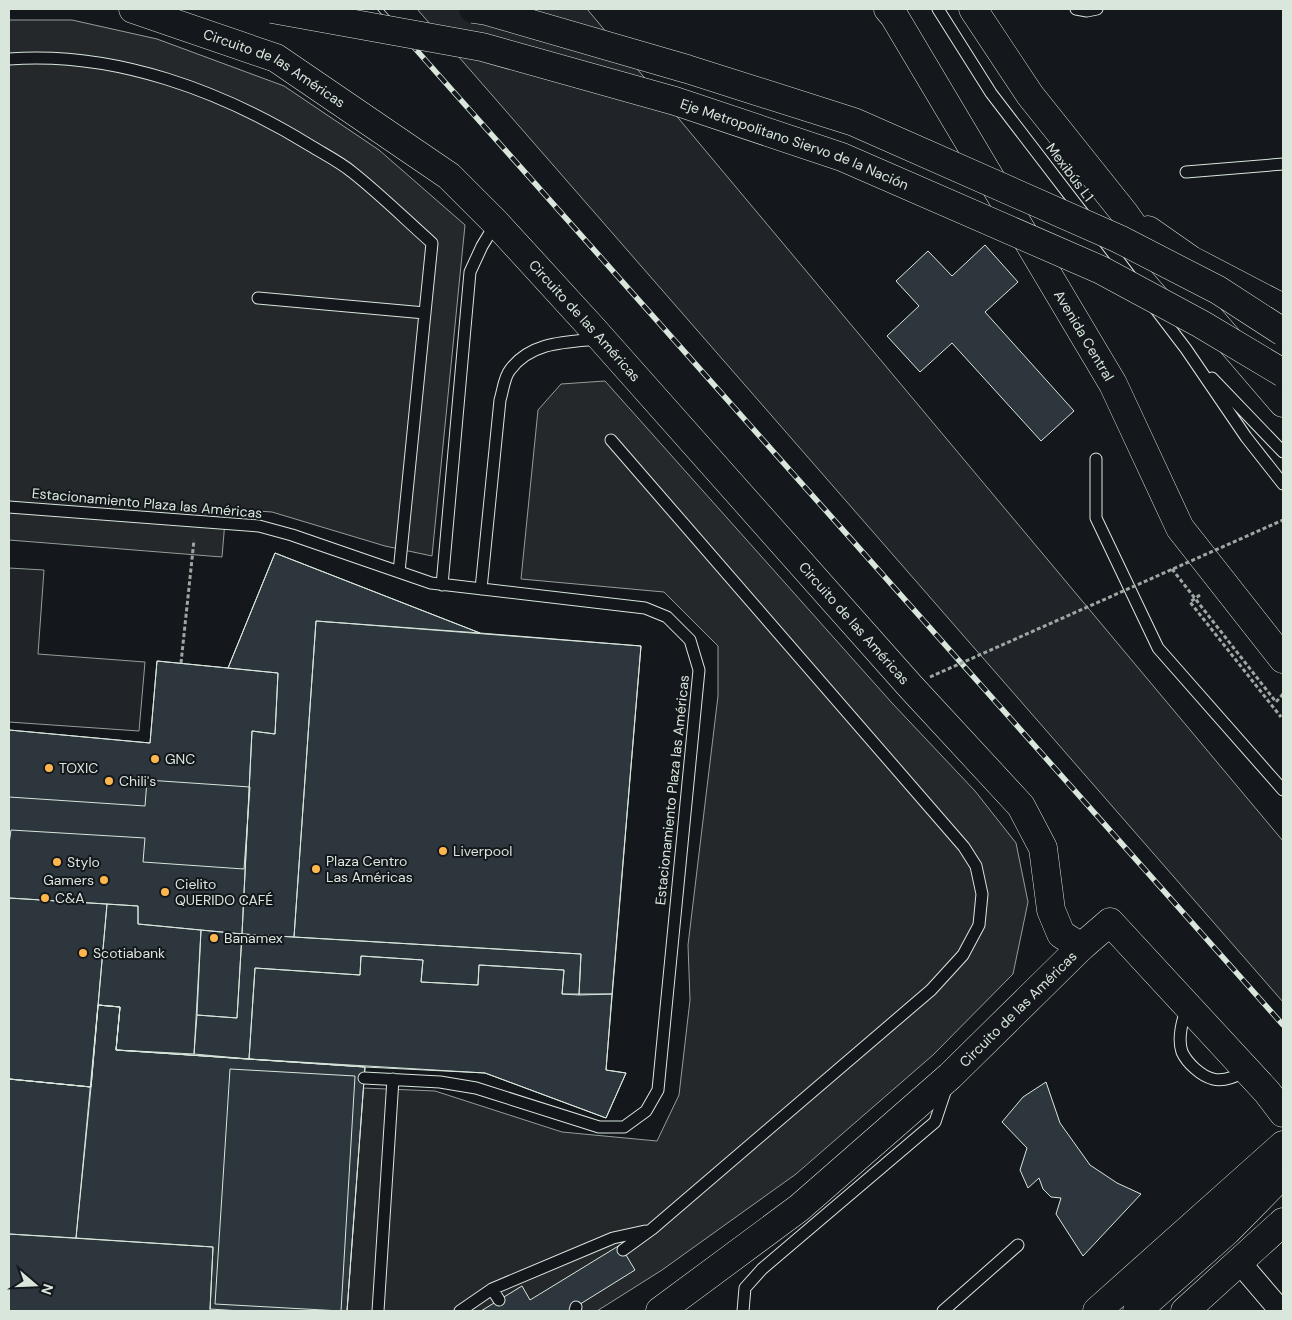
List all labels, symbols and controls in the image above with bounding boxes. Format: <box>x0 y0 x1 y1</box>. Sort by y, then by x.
street label: Circuito de las Américas <box>201 25 349 112</box>
street label: Eje Metropolitano Siervo de la Nación <box>678 94 912 194</box>
street label: Mexibús L1 <box>1042 139 1098 205</box>
street label: Circuito de las Américas <box>525 256 644 385</box>
street label: Avenida Central <box>1050 287 1118 384</box>
street label: Estacionamiento Plaza las Américas <box>31 484 263 522</box>
street label: Circuito de las Américas <box>795 558 913 688</box>
street label: Estacionamiento Plaza las Américas <box>651 674 693 906</box>
place label: GNC <box>165 750 195 768</box>
marker: GNC <box>149 753 161 765</box>
place label: TOXIC <box>59 759 98 777</box>
marker: TOXIC <box>43 762 55 774</box>
place label: Chili's <box>119 772 156 790</box>
marker: Chili's <box>103 775 115 787</box>
place label: Liverpool <box>453 842 512 860</box>
marker: Liverpool <box>437 845 449 857</box>
place label: Plaza Centro Las Américas <box>326 852 413 886</box>
place label: Stylo <box>67 853 100 871</box>
marker: Stylo <box>51 856 63 868</box>
marker: Plaza Centro Las Américas <box>310 863 322 875</box>
place label: Gamers <box>43 871 94 889</box>
marker: Gamers <box>98 874 110 886</box>
place label: Cielito QUERIDO CAFÉ <box>175 875 273 909</box>
marker: Cielito QUERIDO CAFÉ <box>159 886 171 898</box>
place label: C&A <box>55 889 85 907</box>
marker: C&A <box>39 892 51 904</box>
place label: Banamex <box>224 929 283 947</box>
marker: Banamex <box>208 932 220 944</box>
place label: Scotiabank <box>93 944 165 962</box>
marker: Scotiabank <box>77 947 89 959</box>
street label: Circuito de las Américas <box>955 947 1081 1071</box>
north arrow <box>10 1260 60 1310</box>
text: N <box>37 1281 57 1297</box>

